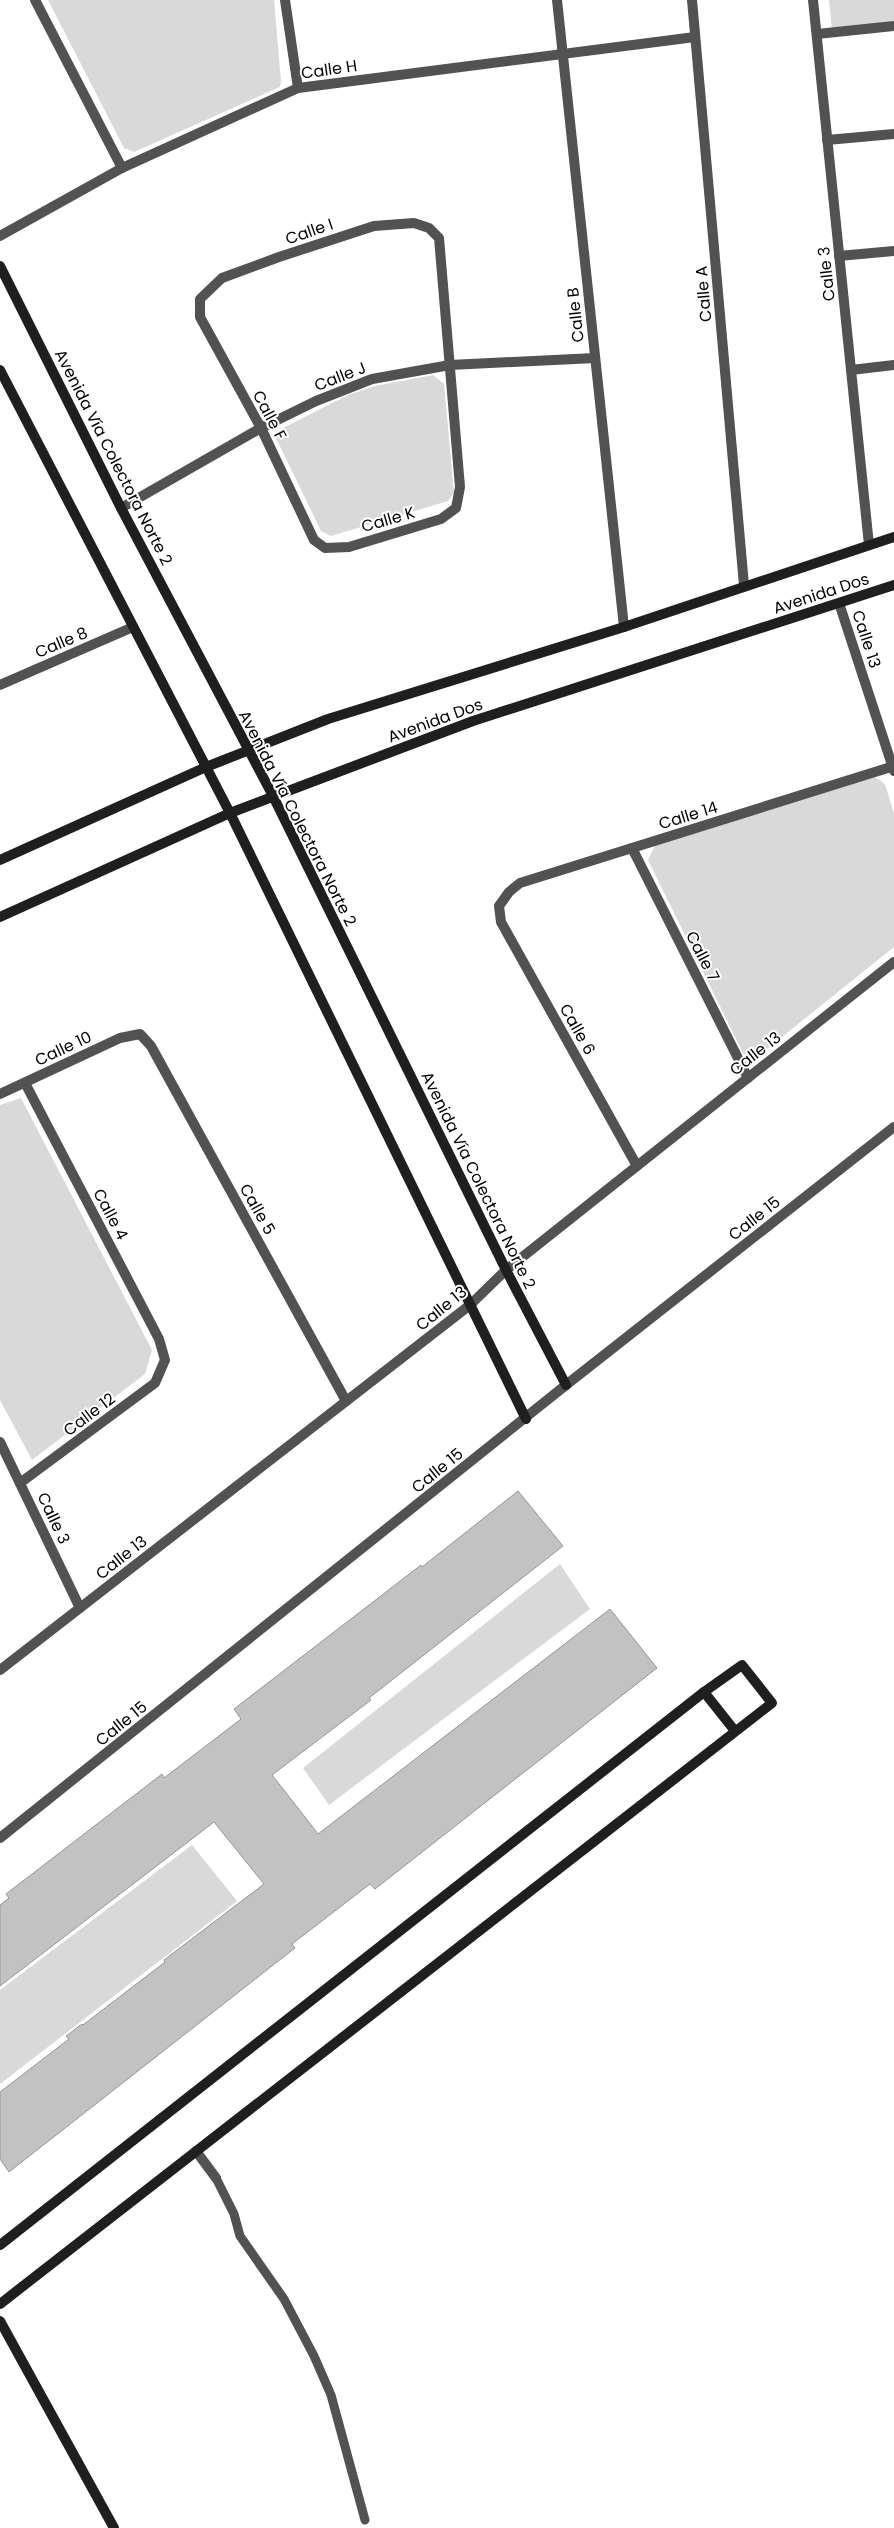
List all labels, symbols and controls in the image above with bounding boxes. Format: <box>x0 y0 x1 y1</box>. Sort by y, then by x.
street label: Calle H <box>300 54 359 85</box>
street label: Calle I <box>282 213 336 250</box>
street label: Calle 3 <box>812 246 841 302</box>
street label: Calle A <box>690 265 717 323</box>
street label: Calle B <box>561 286 590 344</box>
street label: Avenida Vía Colectora Norte 2 <box>49 345 178 569</box>
street label: Calle J <box>311 356 369 397</box>
street label: Calle F <box>247 386 292 444</box>
street label: Calle K <box>359 501 418 538</box>
street label: Avenida Dos <box>770 567 872 620</box>
street label: Calle 13 <box>846 607 887 671</box>
street label: Calle 8 <box>31 621 91 664</box>
street label: Avenida Dos <box>384 693 486 748</box>
street label: Avenida Vía Colectora Norte 2 <box>233 706 362 930</box>
street label: Calle 14 <box>656 796 720 835</box>
street label: Calle 7 <box>680 927 725 986</box>
street label: Calle 6 <box>554 999 601 1059</box>
street label: Calle 10 <box>31 1025 95 1072</box>
street label: Calle 13 <box>725 1026 786 1081</box>
street label: Avenida Vía Colectora Norte 2 <box>416 1068 541 1293</box>
street label: Calle 5 <box>234 1179 281 1239</box>
street label: Calle 4 <box>87 1184 134 1244</box>
street label: Calle 15 <box>723 1191 785 1246</box>
street label: Calle 13 <box>411 1281 472 1336</box>
street label: Calle 12 <box>59 1387 120 1442</box>
street label: Calle 15 <box>407 1442 468 1498</box>
street label: Calle 3 <box>32 1489 76 1548</box>
street label: Calle 13 <box>91 1530 152 1585</box>
street label: Calle 15 <box>91 1695 152 1751</box>

